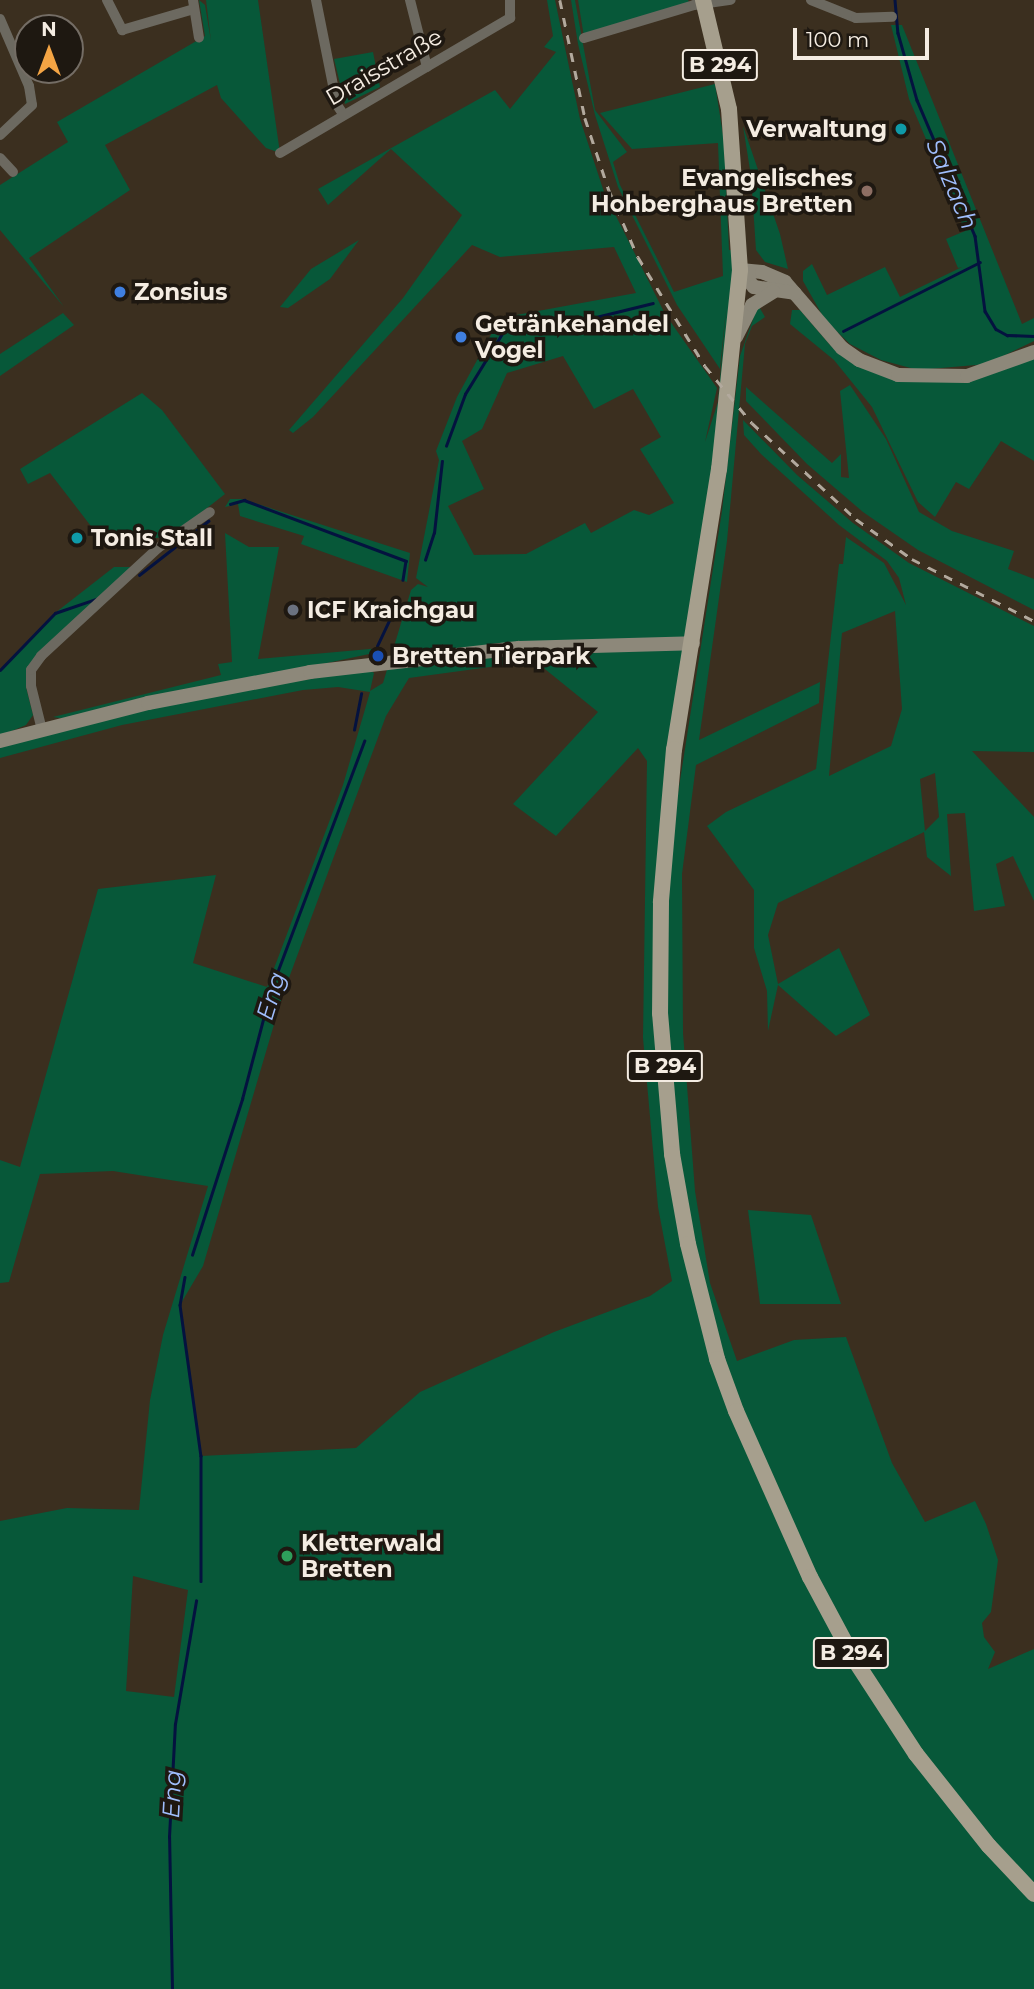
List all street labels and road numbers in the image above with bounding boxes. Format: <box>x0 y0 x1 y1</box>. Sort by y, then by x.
street label: Draisstraße <box>321 23 447 111</box>
road number: B 294 <box>682 48 758 82</box>
road number: B 294 <box>626 1048 704 1084</box>
road number: B 294 <box>812 1636 890 1670</box>

